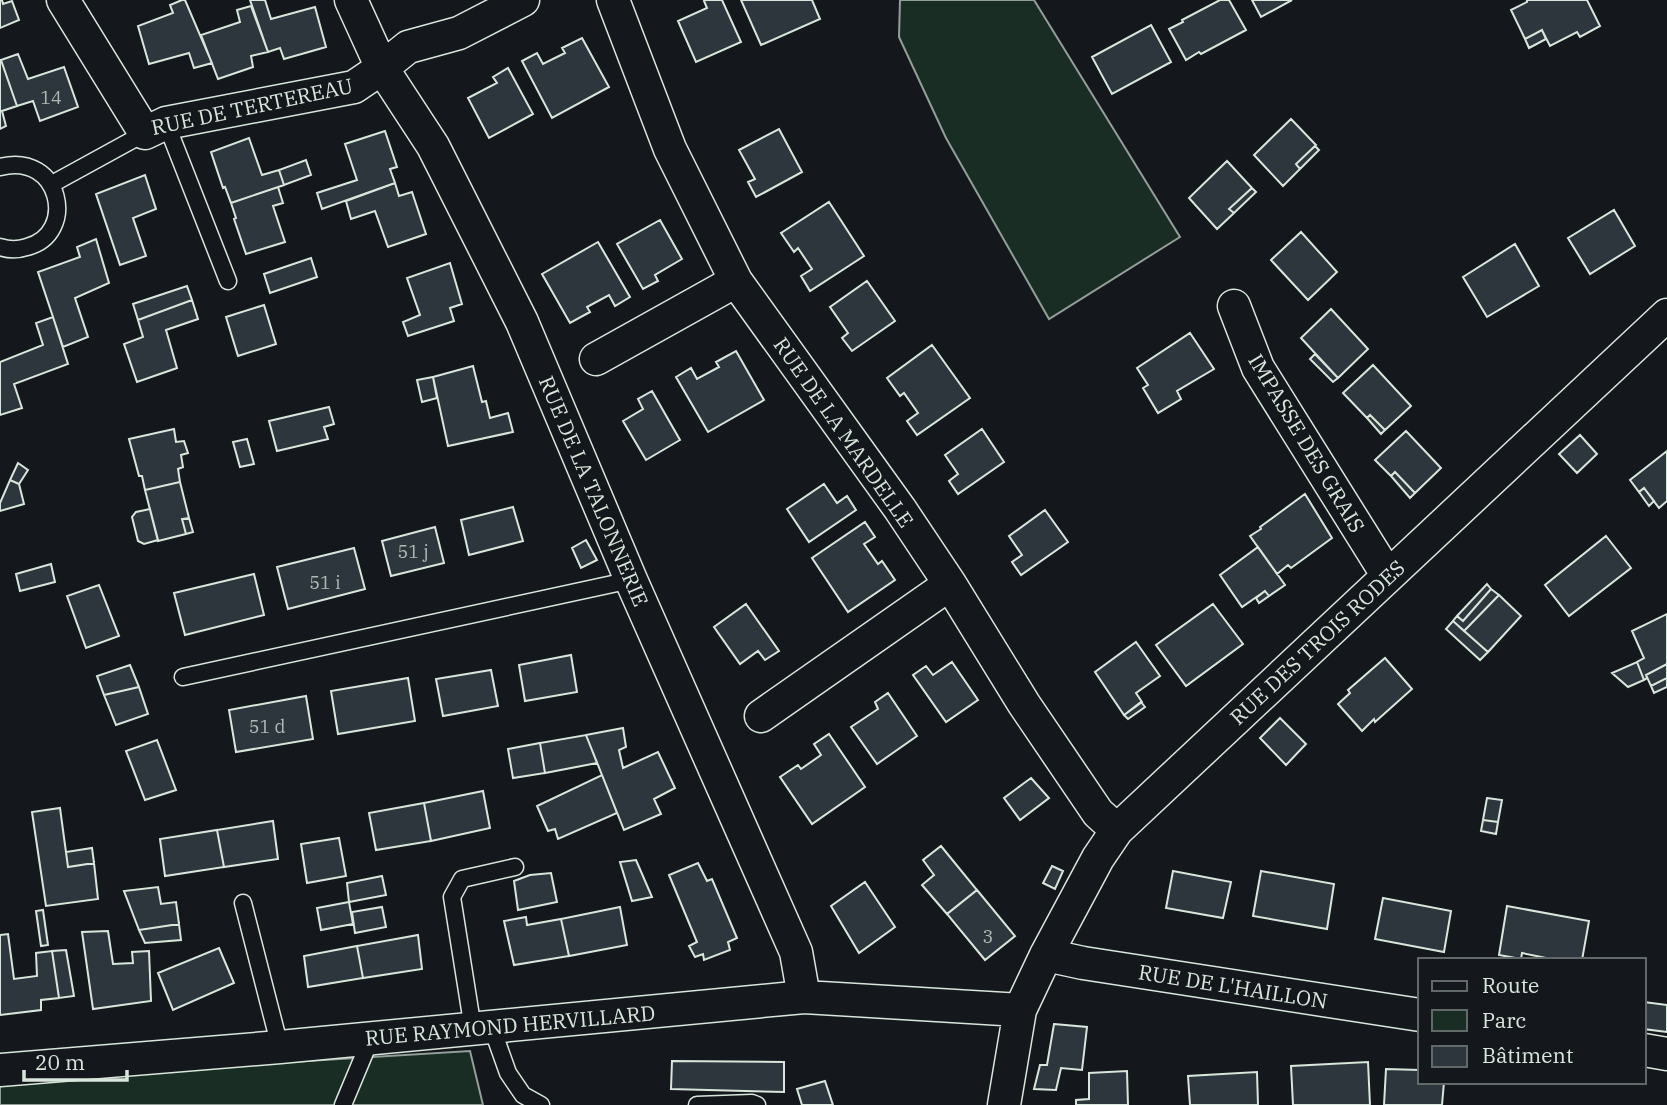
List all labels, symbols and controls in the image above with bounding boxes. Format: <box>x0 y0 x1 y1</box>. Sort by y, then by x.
street label: RUE DE TERTEREAU <box>149 71 355 141</box>
house number: 14 <box>40 86 62 109</box>
street label: RUE DE LA MARDELLE <box>768 331 920 533</box>
street label: IMPASSE DES GRAIS <box>1242 348 1372 538</box>
street label: RUE DE LA TALONNERIE <box>533 371 655 611</box>
house number: 51 j <box>397 540 429 563</box>
street label: RUE DES TROIS RODES <box>1223 553 1411 731</box>
house number: 51 i <box>309 571 341 594</box>
house number: 51 d <box>249 715 285 738</box>
house number: 3 <box>983 925 993 948</box>
street label: RUE DE L'HAILLON <box>1136 957 1330 1015</box>
legend <box>1418 958 1646 1084</box>
text: Route <box>1482 971 1539 999</box>
street label: RUE RAYMOND HERVILLARD <box>364 998 656 1052</box>
text: Parc <box>1482 1006 1526 1034</box>
scale bar <box>24 1038 128 1082</box>
text: Bâtiment <box>1482 1041 1573 1069</box>
text: 20 m <box>35 1048 85 1076</box>

